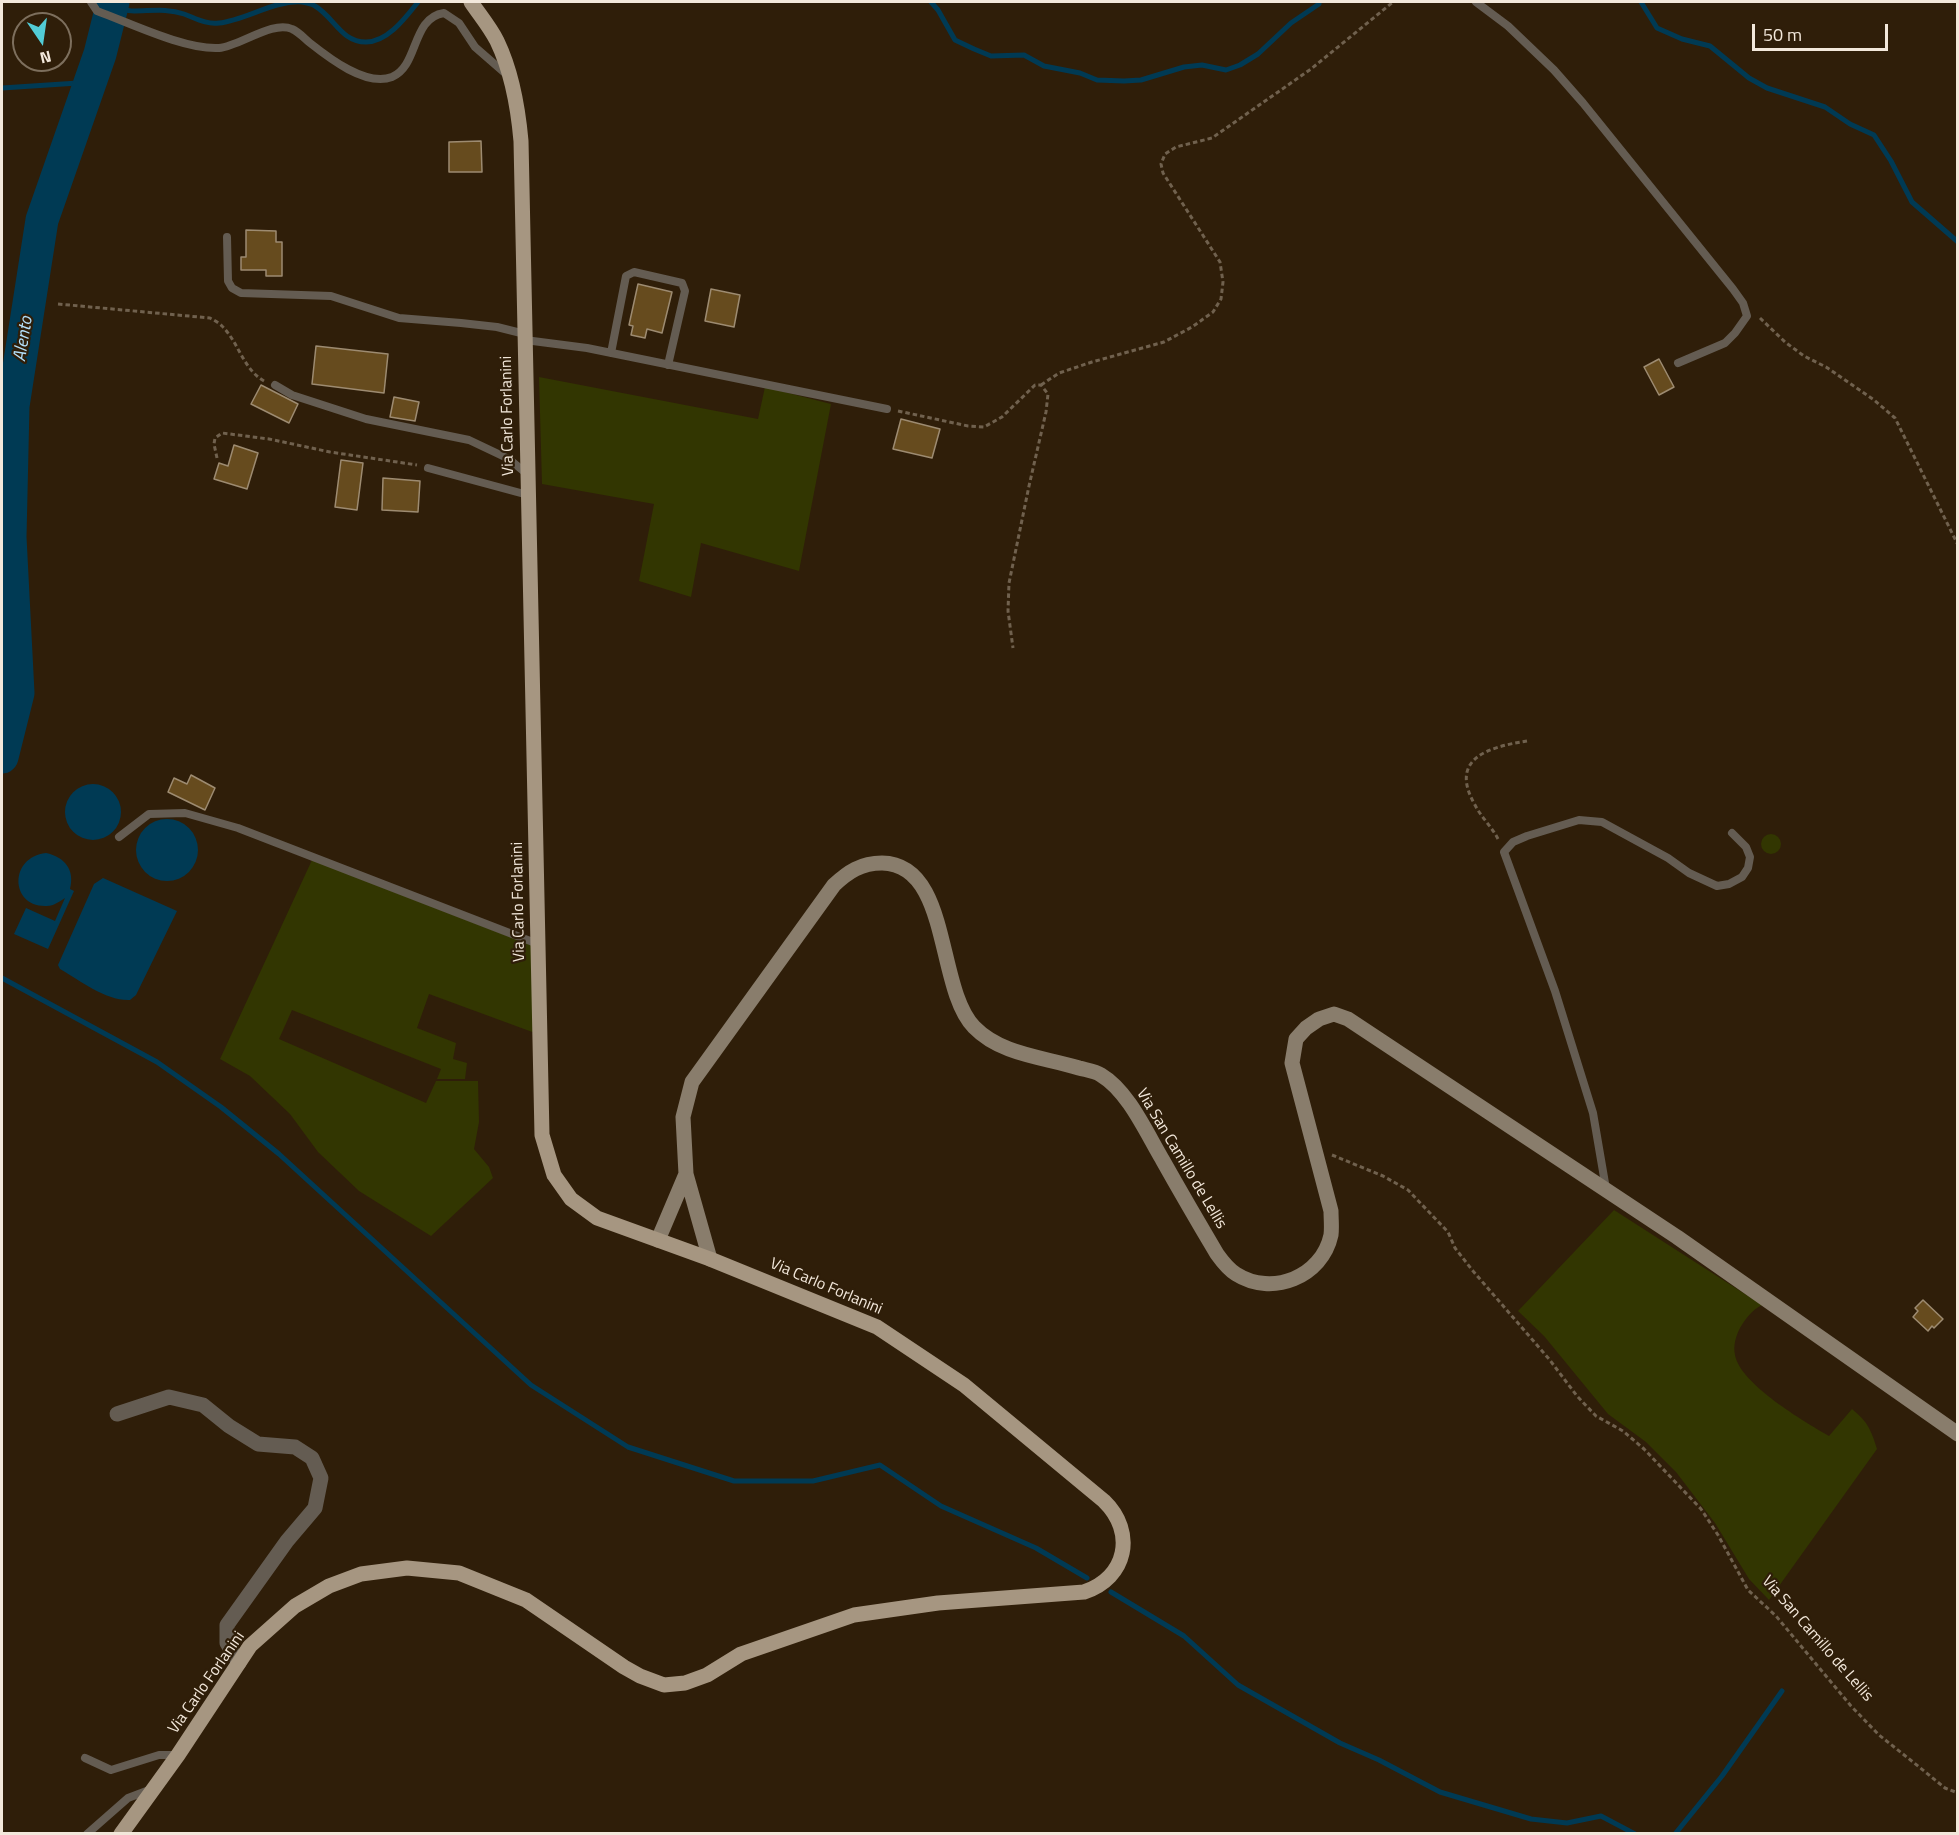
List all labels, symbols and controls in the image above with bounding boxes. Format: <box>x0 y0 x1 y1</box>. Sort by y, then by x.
north arrow <box>12 12 72 72</box>
scale bar <box>1755 12 1892 50</box>
text: 50 m <box>1763 21 1802 48</box>
text: N <box>37 45 54 71</box>
water label: Alento <box>10 315 38 363</box>
street label: Via Carlo Forlanini <box>497 356 519 476</box>
street label: Via Carlo Forlanini <box>508 842 530 962</box>
street label: Via San Camillo de Lellis <box>1132 1085 1230 1233</box>
street label: Via Carlo Forlanini <box>767 1255 885 1319</box>
street label: Via San Camillo de Lellis <box>1757 1572 1877 1706</box>
street label: Via Carlo Forlanini <box>165 1628 249 1738</box>

